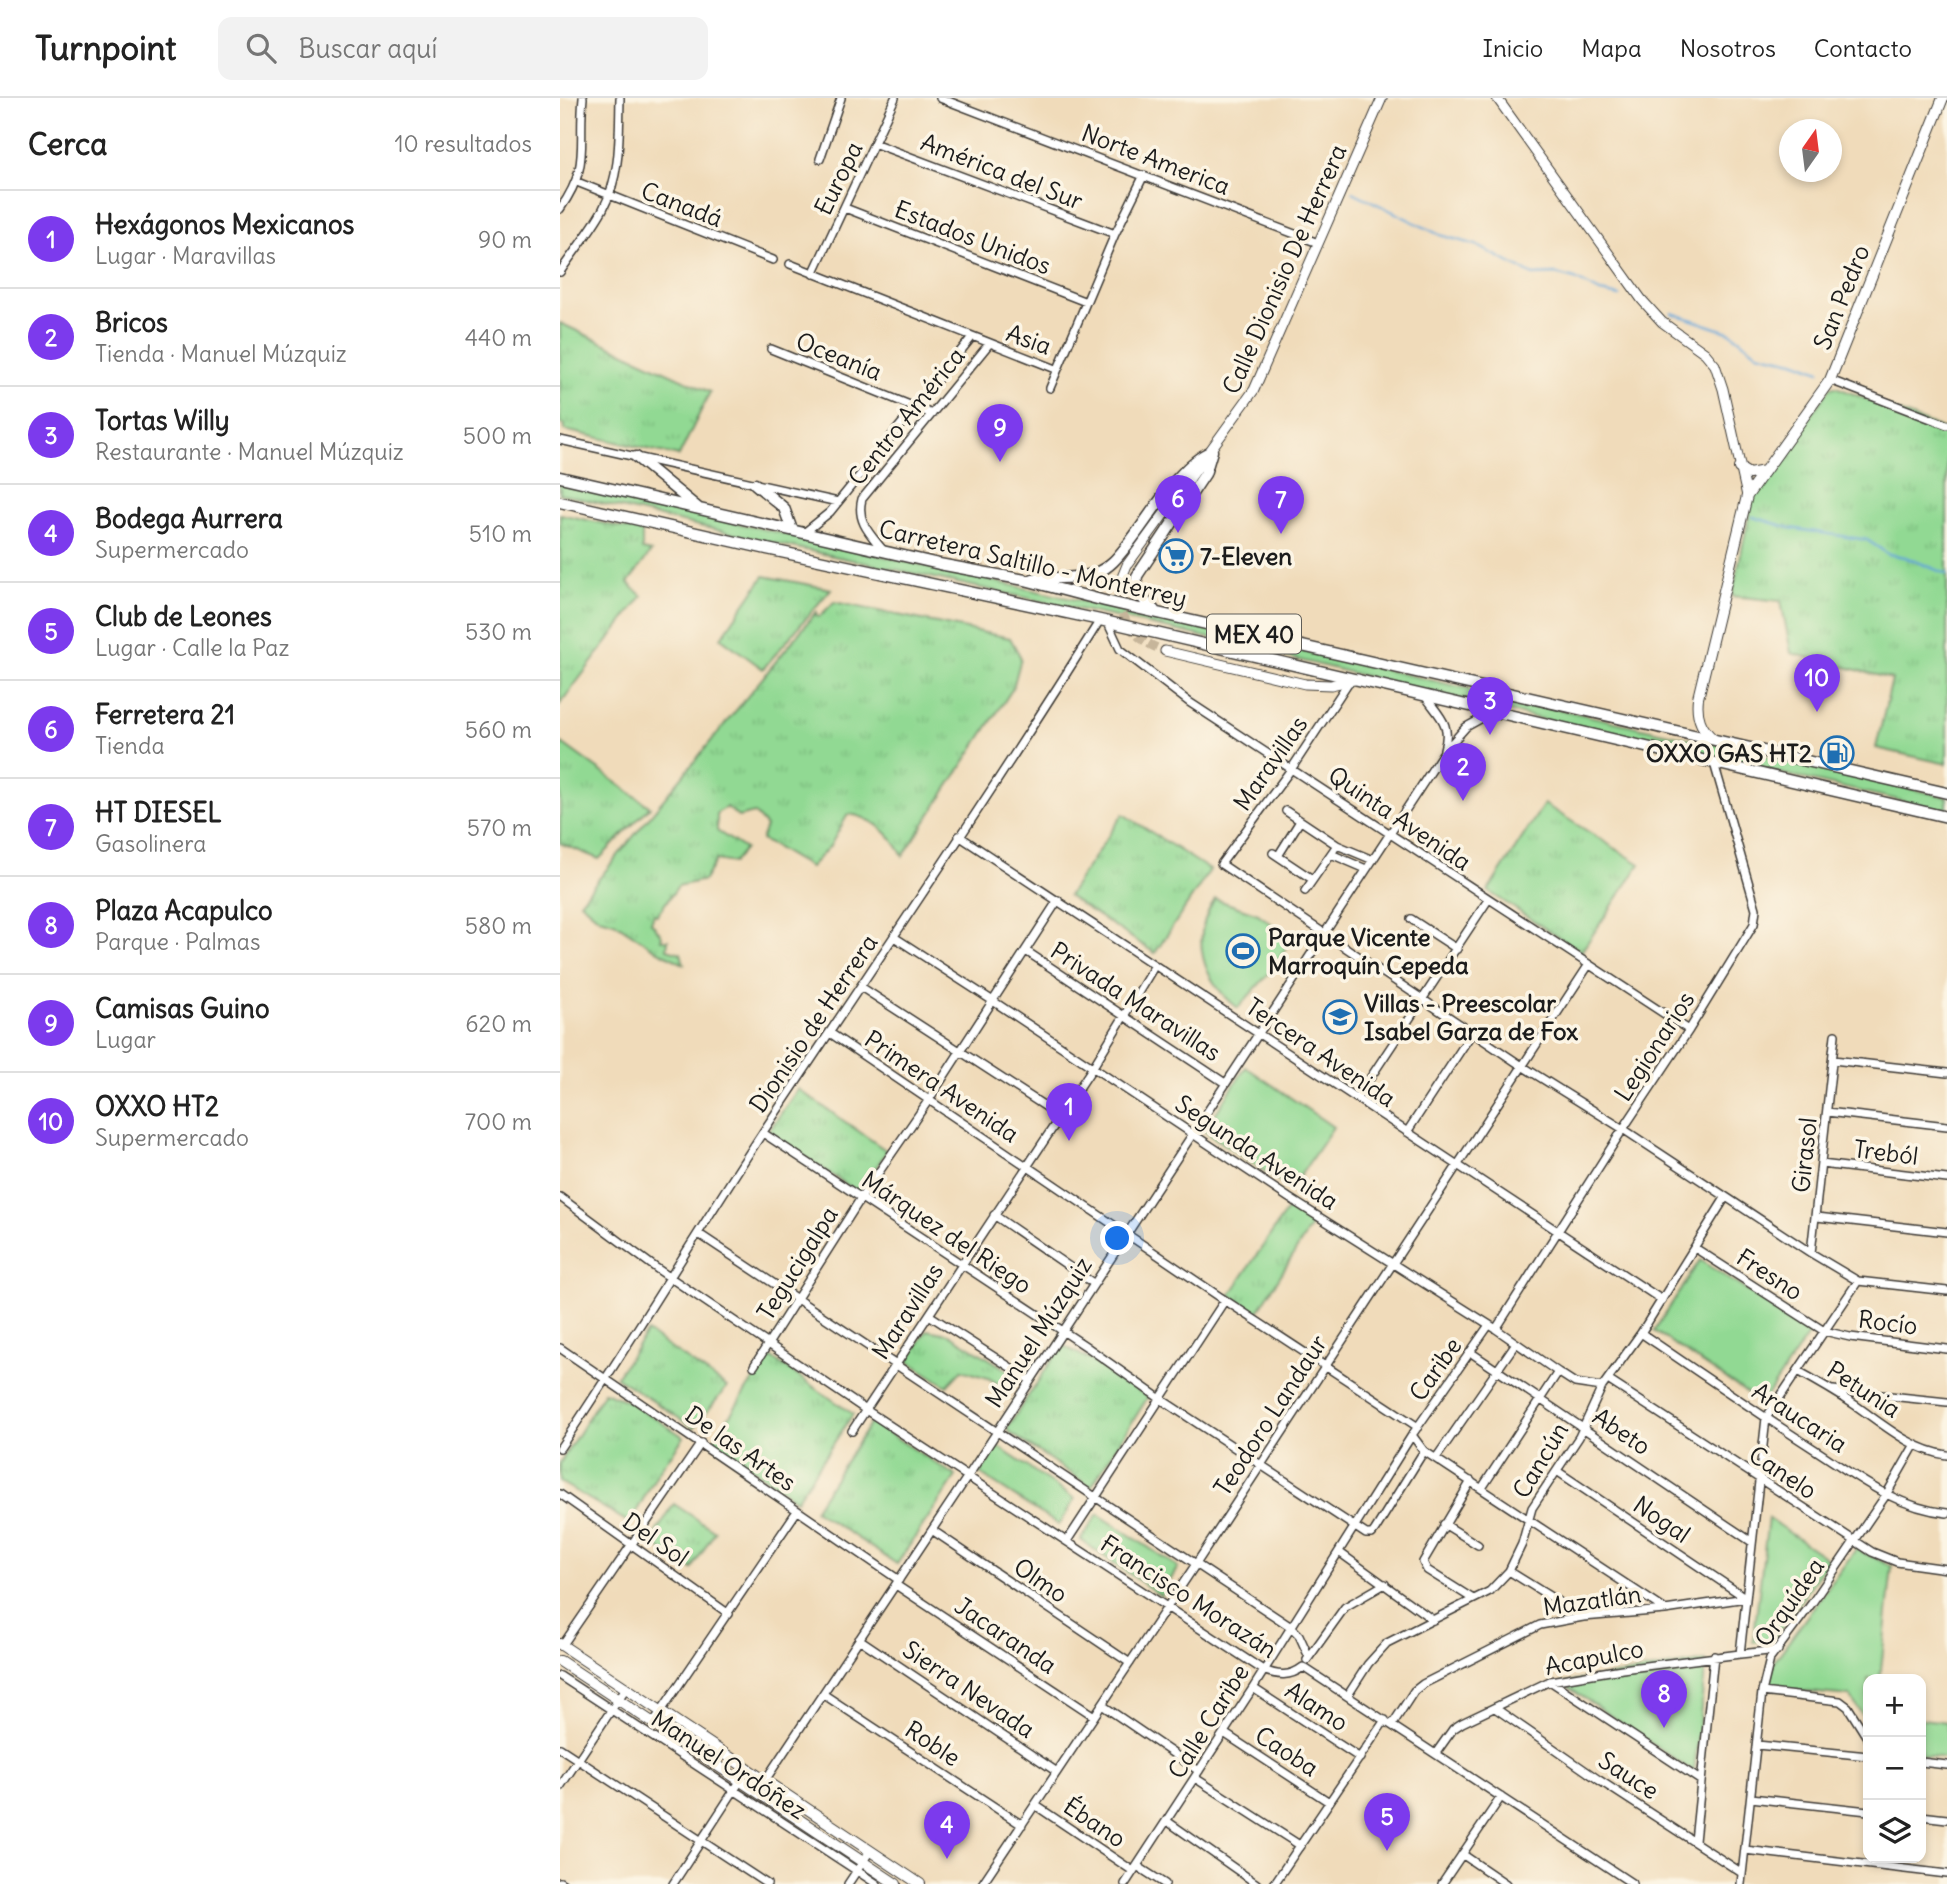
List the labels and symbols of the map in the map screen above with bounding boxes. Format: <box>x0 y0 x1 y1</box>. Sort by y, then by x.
street label: Norte America <box>1078 117 1234 201</box>
north arrow <box>1779 119 1842 182</box>
street label: América del Sur <box>917 126 1087 216</box>
street label: Europa <box>807 136 869 220</box>
street label: Calle Dionisio De Herrera <box>1215 140 1353 398</box>
street label: Canadá <box>637 175 727 233</box>
street label: Estados Unidos <box>891 193 1055 281</box>
street label: San Pedro <box>1806 240 1876 354</box>
street label: Asia <box>1003 317 1055 361</box>
street label: Oceanía <box>792 325 886 387</box>
street label: Centro América <box>841 341 971 491</box>
pin: 9 <box>977 404 1023 462</box>
pin: 6 <box>1155 475 1201 533</box>
pin: 7 <box>1258 476 1304 534</box>
street label: Carretera Saltillo - Monterrey <box>876 513 1190 613</box>
supermarket icon: 7-Eleven <box>1157 537 1195 575</box>
place label: 7-Eleven <box>1200 541 1292 571</box>
road number: MEX 40 <box>1207 614 1301 654</box>
pin: 10 <box>1794 654 1840 712</box>
pin: 3 <box>1467 677 1513 735</box>
street label: Maravillas <box>1227 710 1313 816</box>
fuel station icon: OXXO GAS HT2 <box>1818 734 1856 772</box>
place label: OXXO GAS HT2 <box>1646 738 1812 768</box>
pin: 2 <box>1440 743 1486 801</box>
street label: Quinta Avenida <box>1323 759 1477 877</box>
place label: Parque Vicente Marroquín Cepeda <box>1268 922 1469 980</box>
street label: Dionisio de Herrera <box>742 928 884 1118</box>
sports icon: Parque Vicente Marroquín Cepeda <box>1224 932 1262 970</box>
street label: Privada Maravillas <box>1045 935 1227 1067</box>
street label: Legionarios <box>1607 986 1701 1106</box>
place label: Villas - Preescolar Isabel Garza de Fox <box>1364 988 1578 1046</box>
street label: Tercera Avenida <box>1240 991 1402 1113</box>
school or university icon: Villas - Preescolar Isabel Garza de Fox <box>1321 998 1359 1036</box>
street label: Primera Avenida <box>859 1023 1025 1149</box>
pin: 1 <box>1046 1083 1092 1141</box>
street label: Segunda Avenida <box>1170 1088 1344 1216</box>
street label: Girasol <box>1785 1116 1823 1194</box>
street label: Treból <box>1852 1133 1920 1171</box>
street label: Márquez del Riego <box>856 1164 1038 1300</box>
street label: Tegucigalpa <box>750 1201 844 1325</box>
your location <box>1100 1221 1134 1255</box>
street label: Fresno <box>1731 1242 1809 1306</box>
street label: Manuel Múzquiz <box>978 1251 1098 1413</box>
street label: Maravillas <box>865 1257 949 1365</box>
street label: Rocío <box>1857 1303 1919 1341</box>
street label: Teodoro Landaur <box>1207 1329 1333 1501</box>
street label: Caribe <box>1402 1331 1468 1407</box>
street label: Petunia <box>1822 1354 1906 1424</box>
street label: Araucaria <box>1747 1375 1853 1459</box>
street label: De las Artes <box>680 1399 802 1497</box>
street label: Abeto <box>1587 1401 1657 1461</box>
street label: Cancún <box>1506 1416 1574 1503</box>
street label: Canelo <box>1743 1439 1823 1505</box>
street label: Nogal <box>1628 1489 1696 1549</box>
street label: Del Sol <box>617 1506 695 1572</box>
street label: Francisco Morazán <box>1095 1528 1283 1664</box>
street label: Olmo <box>1008 1551 1074 1609</box>
street label: Orquídea <box>1748 1552 1830 1652</box>
street label: Mazatlán <box>1541 1578 1643 1622</box>
street label: Jacaranda <box>949 1590 1063 1680</box>
street label: Acapulco <box>1542 1633 1646 1681</box>
street label: Sierra Nevada <box>897 1634 1041 1744</box>
street label: Calle Caribe <box>1161 1658 1255 1784</box>
pin: 8 <box>1641 1670 1687 1728</box>
street label: Alamo <box>1280 1675 1354 1737</box>
street label: Manuel Ordóñez <box>646 1703 812 1825</box>
street label: Roble <box>900 1714 966 1772</box>
street label: Caoba <box>1250 1719 1324 1783</box>
street label: Sauce <box>1593 1745 1665 1805</box>
street label: Ébano <box>1058 1790 1132 1854</box>
pin: 5 <box>1364 1793 1410 1851</box>
pin: 4 <box>924 1801 970 1859</box>

